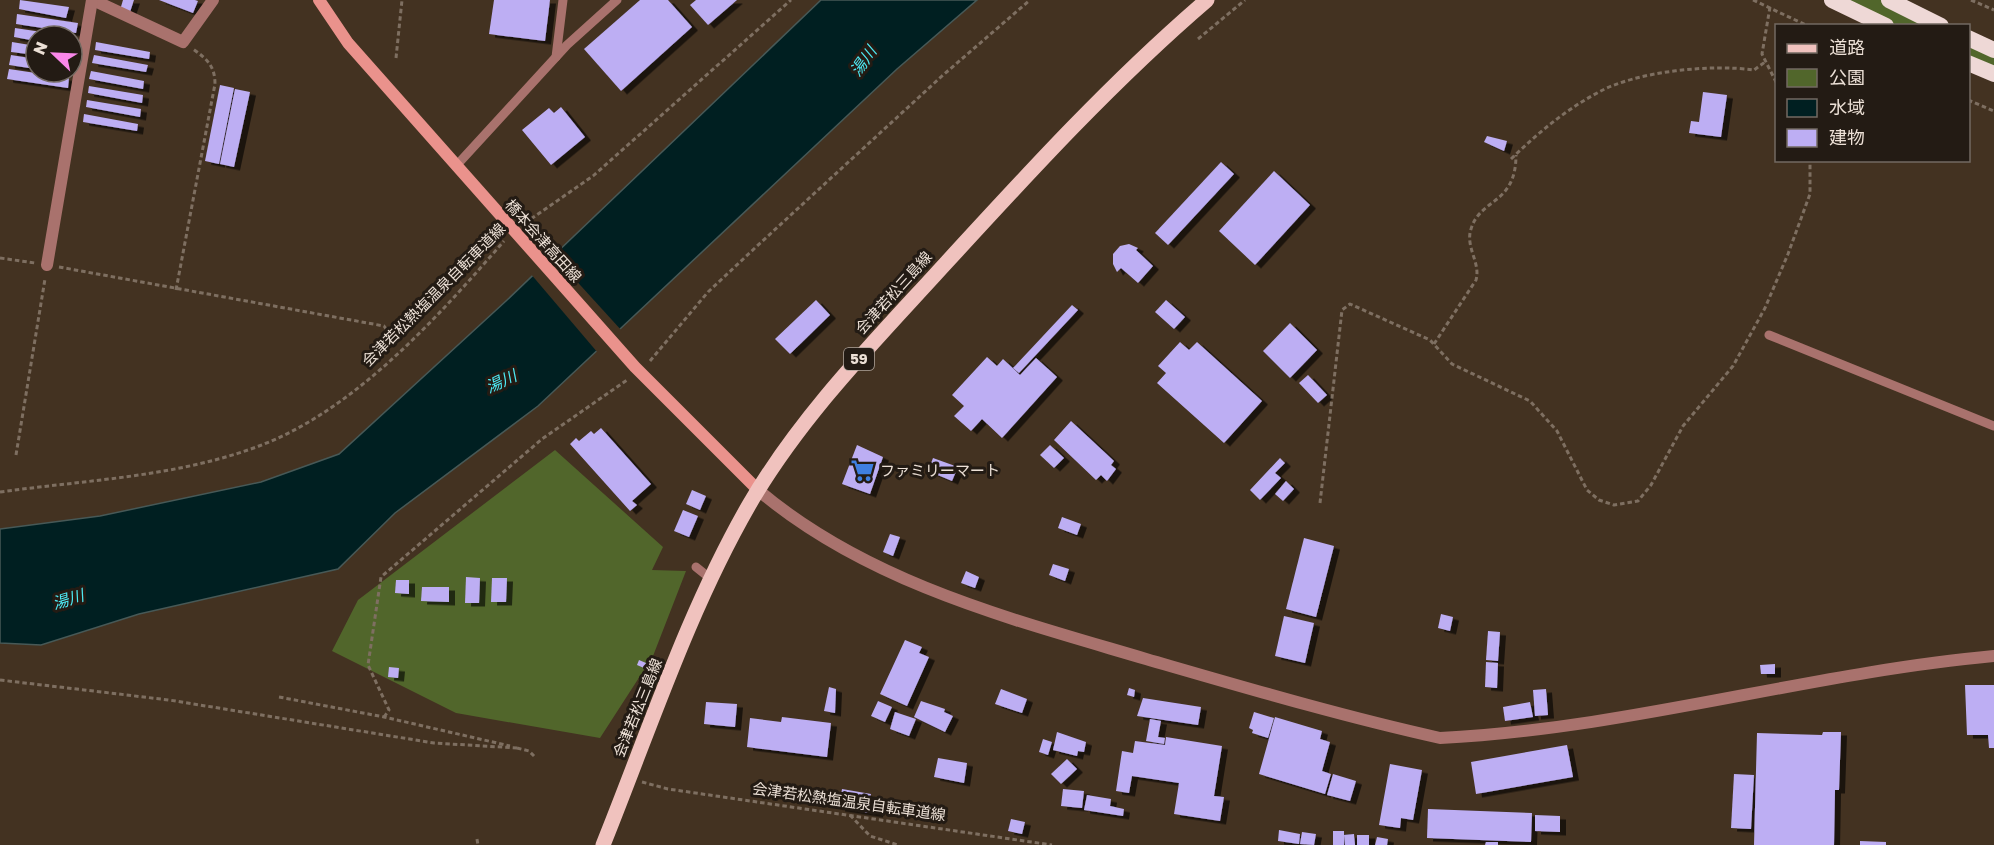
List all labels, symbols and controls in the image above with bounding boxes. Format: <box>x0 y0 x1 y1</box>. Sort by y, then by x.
north arrow <box>24 24 84 84</box>
legend <box>1775 24 1970 162</box>
text: 道路 <box>1829 36 1865 58</box>
text: N <box>29 39 52 58</box>
water label: 湯川 <box>846 41 882 80</box>
text: 公園 <box>1829 66 1865 88</box>
text: 水域 <box>1829 96 1865 118</box>
text: 建物 <box>1829 126 1865 148</box>
street label: 橋本会津高田線 <box>502 195 586 285</box>
street label: 会津若松熱塩温泉自転車道線 <box>358 219 509 370</box>
street label: 会津若松三島線 <box>851 247 935 337</box>
road number: 59 <box>844 348 874 370</box>
water label: 湯川 <box>482 364 522 397</box>
supermarket icon: ファミリーマート <box>849 458 875 484</box>
place label: ファミリーマート <box>880 461 1000 479</box>
water label: 湯川 <box>50 584 88 613</box>
street label: 会津若松三島線 <box>609 656 665 760</box>
street label: 会津若松熱塩温泉自転車道線 <box>751 779 947 823</box>

